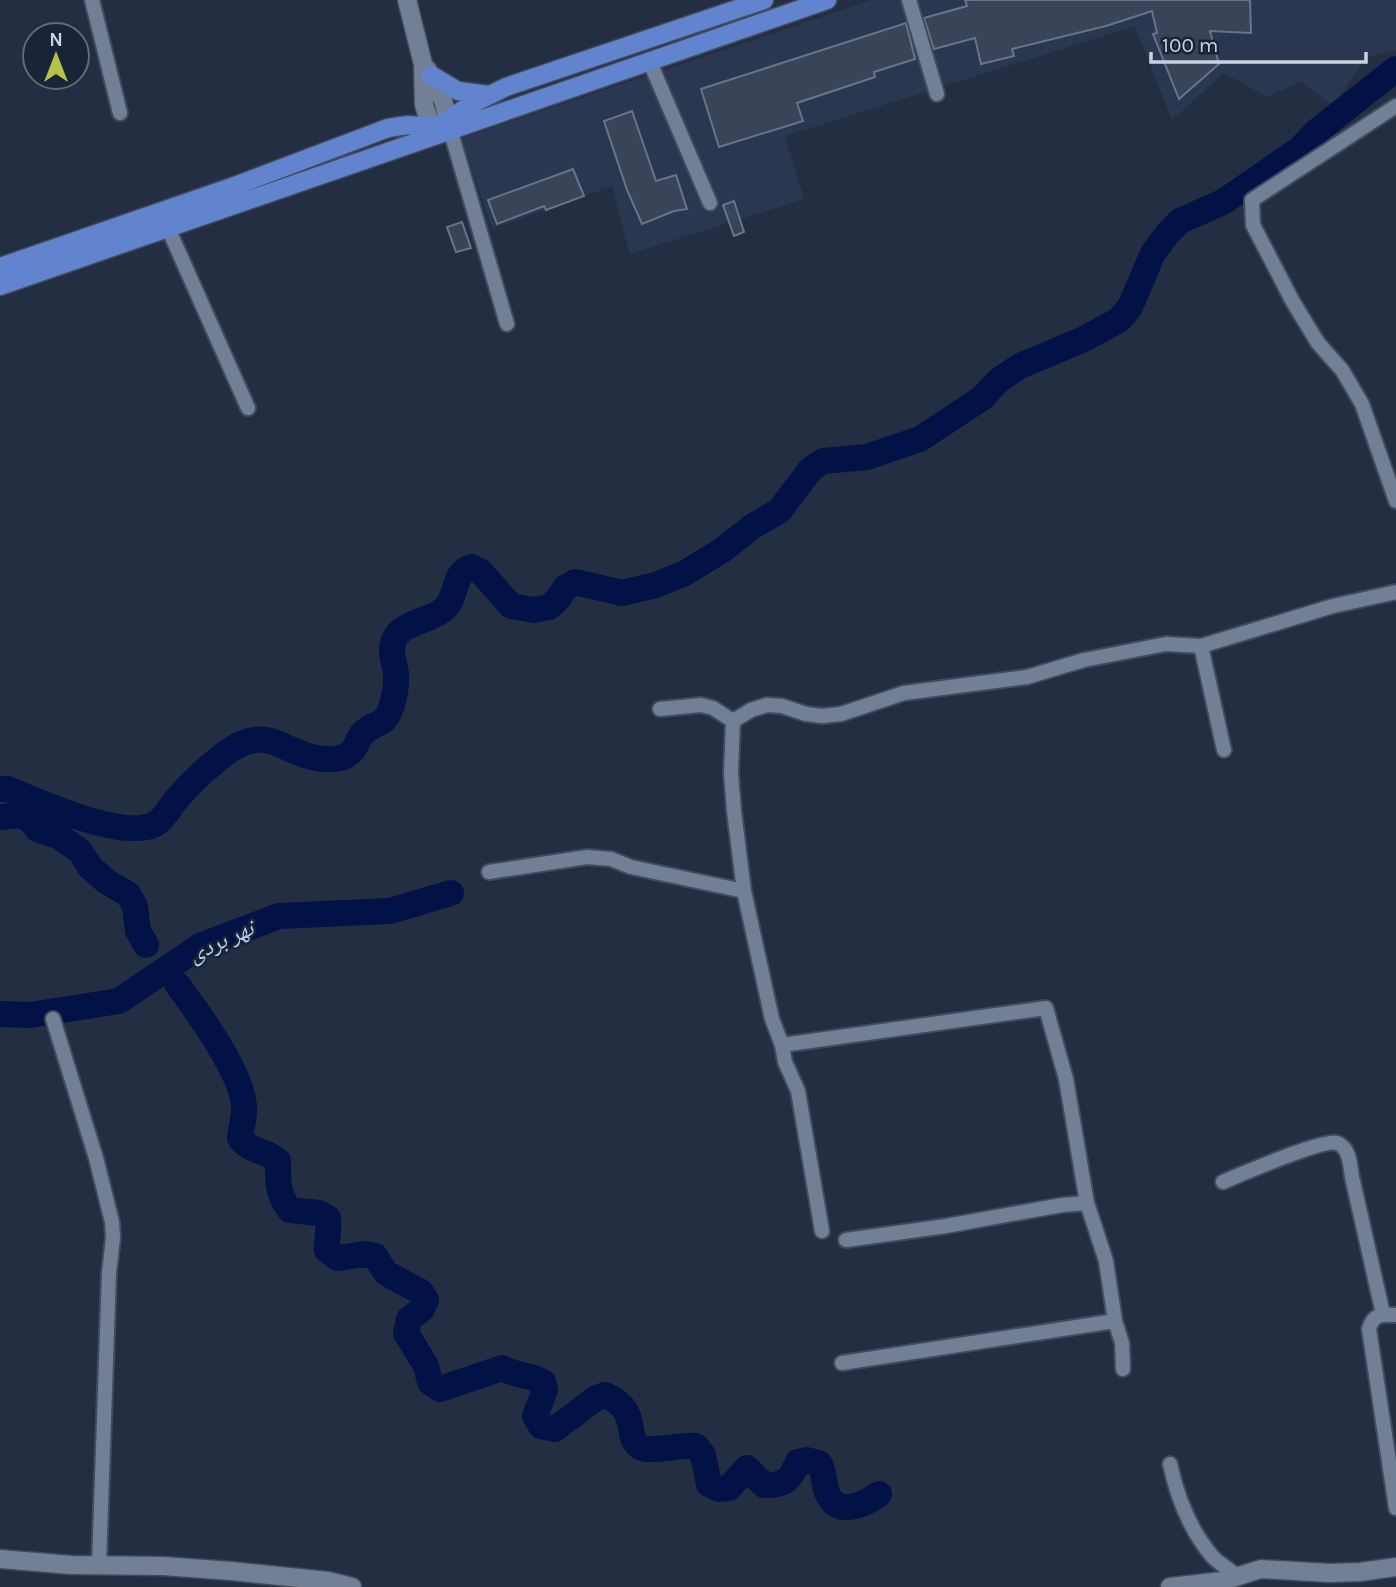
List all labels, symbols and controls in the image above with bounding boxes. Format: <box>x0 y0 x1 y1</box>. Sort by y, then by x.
north arrow <box>21 21 91 91</box>
scale bar <box>1151 21 1366 65</box>
text: N <box>49 29 63 51</box>
text: 100 m <box>1162 33 1219 57</box>
water label: نهر بردى <box>184 913 261 969</box>

